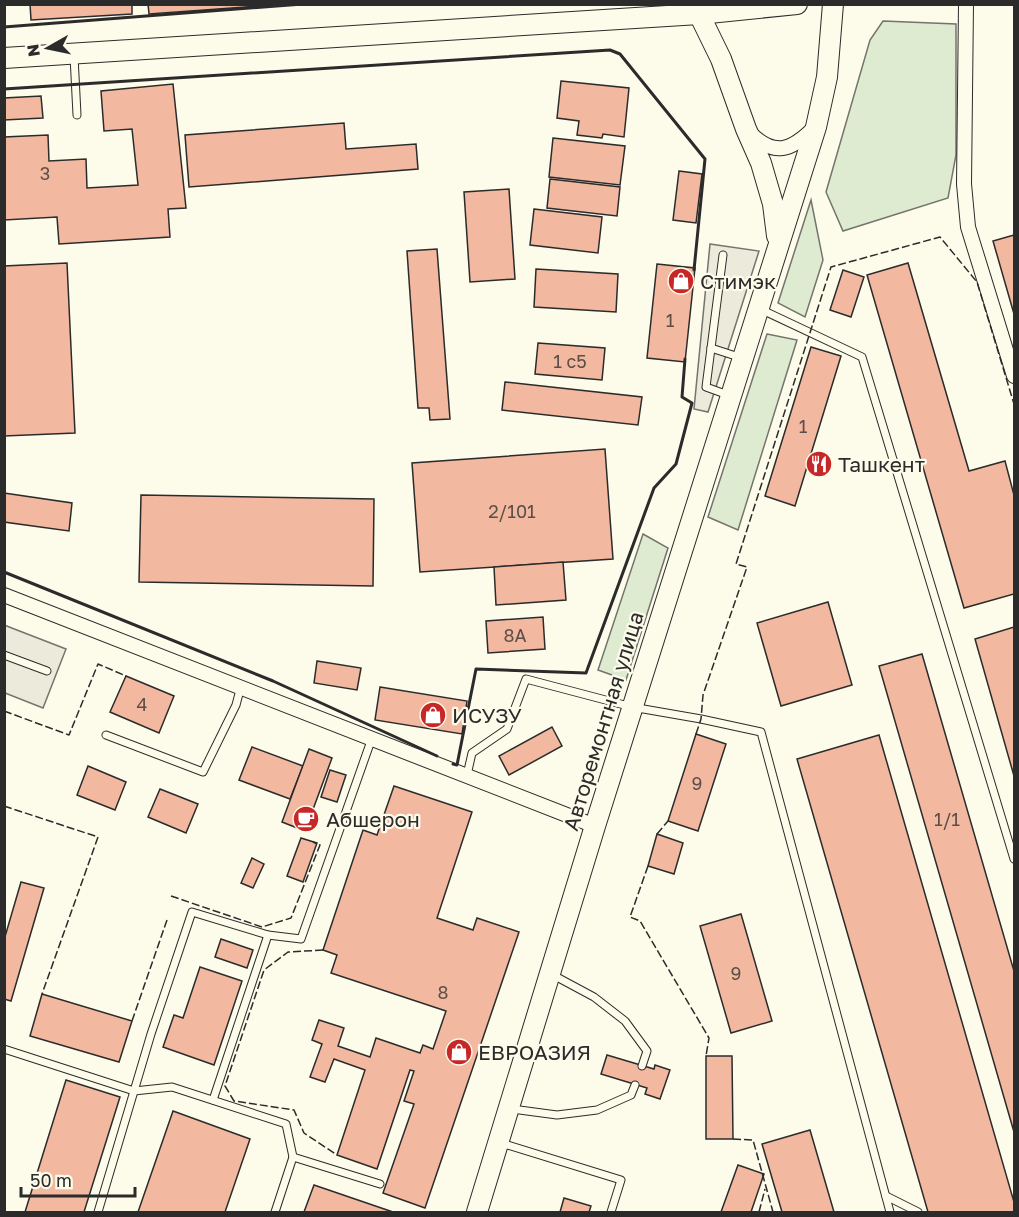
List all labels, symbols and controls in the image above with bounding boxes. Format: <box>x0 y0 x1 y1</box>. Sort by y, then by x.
north arrow <box>18 18 78 78</box>
text: N <box>22 43 44 58</box>
house number: 3 <box>40 162 50 184</box>
shop icon: Стимэк <box>666 266 696 296</box>
place label: Стимэк <box>700 268 776 294</box>
house number: 1 <box>666 309 675 331</box>
house number: 1 с5 <box>553 350 587 372</box>
house number: 1 <box>799 415 808 437</box>
restaurant icon: Ташкент <box>804 449 834 479</box>
place label: Ташкент <box>838 451 925 477</box>
house number: 2/101 <box>488 500 536 522</box>
street label: Авторемонтная улица <box>557 608 649 834</box>
house number: 8А <box>503 624 527 646</box>
house number: 4 <box>137 693 148 715</box>
shop icon: ИСУЗУ <box>418 700 448 730</box>
place label: ИСУЗУ <box>452 702 522 728</box>
house number: 9 <box>692 772 702 794</box>
cafe icon: Абшерон <box>291 804 321 834</box>
place label: Абшерон <box>326 806 420 832</box>
house number: 1/1 <box>934 808 960 830</box>
house number: 9 <box>731 962 741 984</box>
house number: 8 <box>438 981 448 1003</box>
shop icon: ЕВРОАЗИЯ <box>444 1037 474 1067</box>
place label: ЕВРОАЗИЯ <box>478 1039 591 1065</box>
scale bar <box>21 1160 135 1198</box>
text: 50 m <box>30 1169 72 1191</box>

